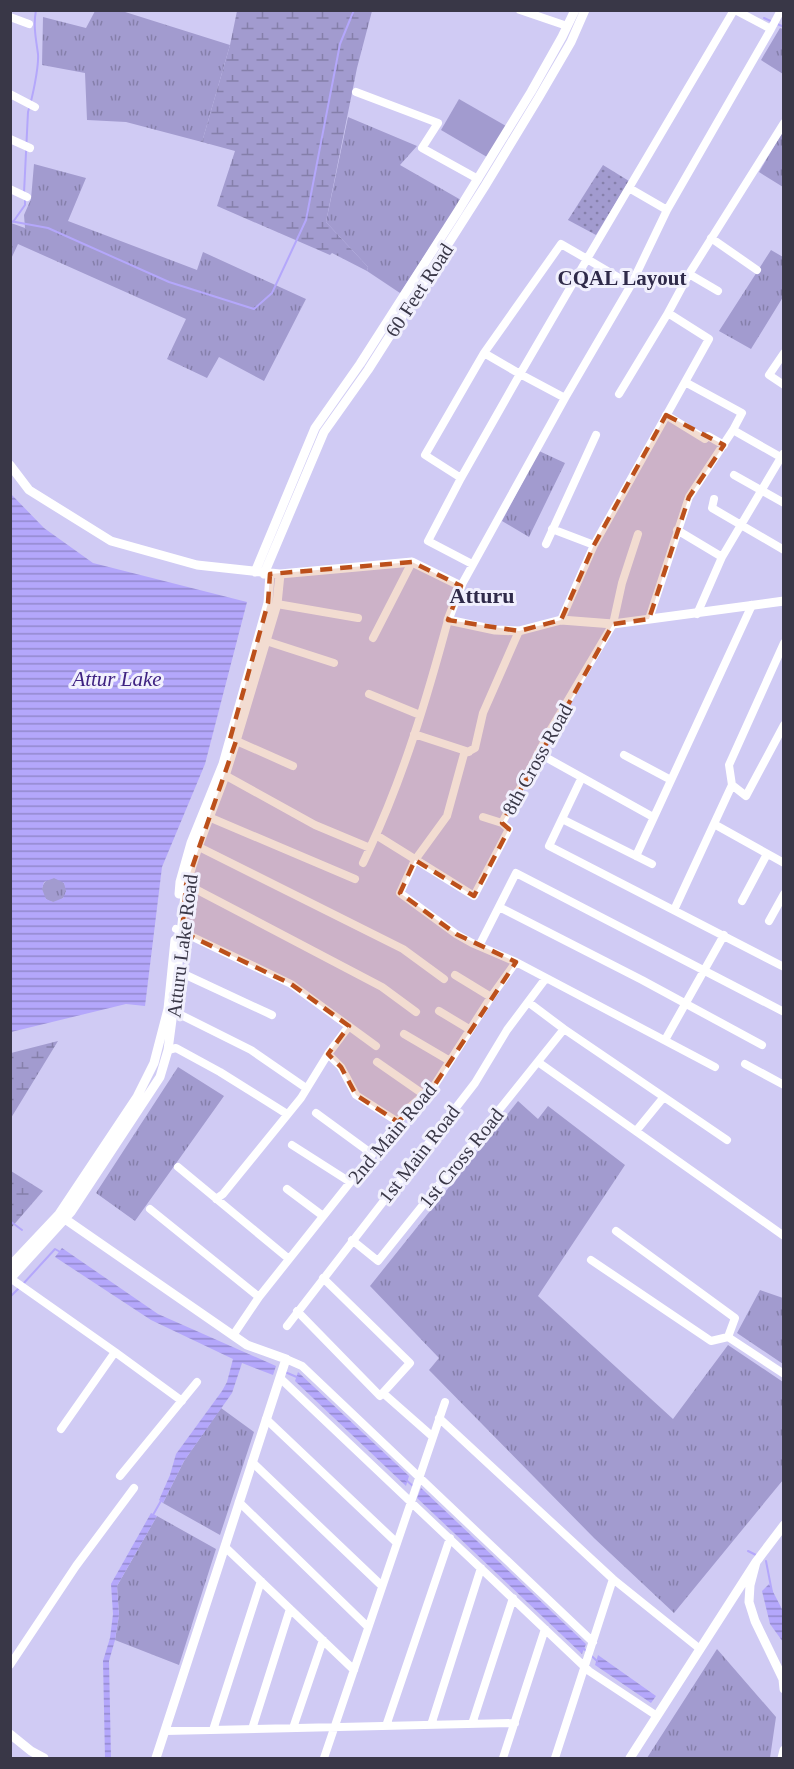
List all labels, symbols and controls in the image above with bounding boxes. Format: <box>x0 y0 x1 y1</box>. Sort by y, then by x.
street label: 60 Feet Road <box>381 239 457 341</box>
district label: CQAL Layout <box>558 266 686 290</box>
district label: Atturu <box>450 583 514 608</box>
water label: Attur Lake <box>70 667 162 691</box>
street label: 8th Cross Road <box>497 700 577 818</box>
street label: Atturu Lake Road <box>162 873 202 1019</box>
street label: 2nd Main Road <box>344 1078 440 1188</box>
street label: 1st Main Road <box>374 1101 464 1207</box>
street label: 1st Cross Road <box>414 1104 508 1212</box>

